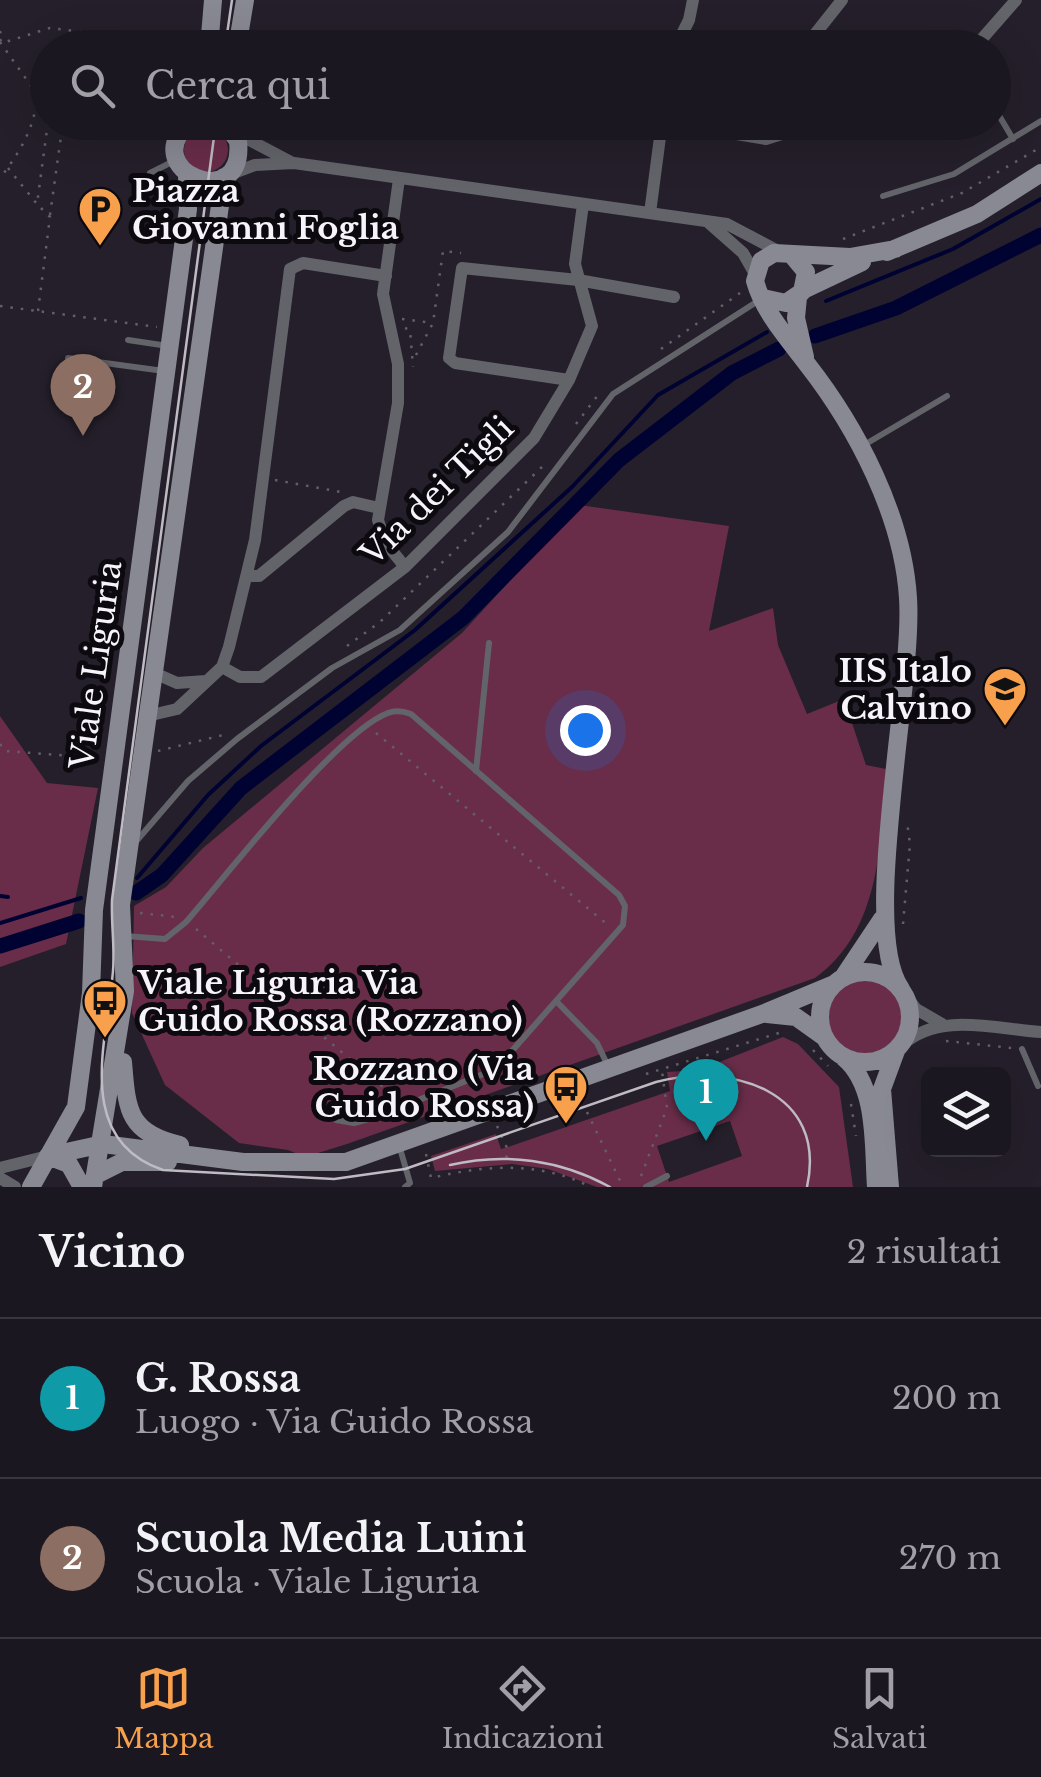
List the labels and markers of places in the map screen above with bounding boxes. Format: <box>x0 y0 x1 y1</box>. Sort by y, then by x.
place label: Piazza Giovanni Foglia <box>132 171 399 248</box>
parking icon: Piazza Giovanni Foglia <box>77 186 123 247</box>
pin: 2 <box>51 354 116 436</box>
place label: IIS Italo Calvino <box>839 651 972 728</box>
school or university icon: IIS Italo Calvino <box>982 666 1028 727</box>
place label: Viale Liguria Via Guido Rossa (Rozzano) <box>137 963 523 1040</box>
bus stop icon: Viale Liguria Via Guido Rossa (Rozzano) <box>82 978 128 1039</box>
place label: Rozzano (Via Guido Rossa) <box>313 1049 534 1126</box>
pin: 1 <box>674 1058 738 1141</box>
bus stop icon: Rozzano (Via Guido Rossa) <box>543 1064 589 1125</box>

